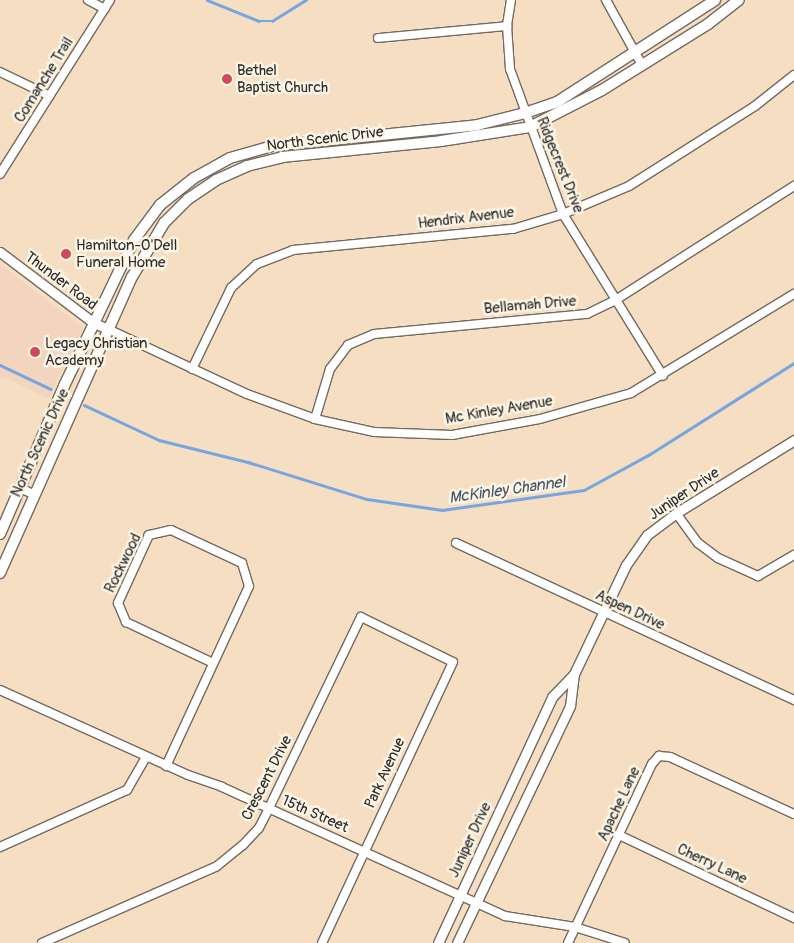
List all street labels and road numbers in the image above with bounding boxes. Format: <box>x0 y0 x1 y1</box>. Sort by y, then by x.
street label: Comanche Trail <box>11 34 77 126</box>
street label: Ridgecrest Drive <box>533 115 587 215</box>
street label: North Scenic Drive <box>266 123 384 155</box>
street label: Hendrix Avenue <box>417 203 515 233</box>
street label: Thunder Road <box>21 248 101 314</box>
street label: Bellamah Drive <box>483 292 577 318</box>
street label: North Scenic Drive <box>7 386 73 500</box>
street label: Mc Kinley Avenue <box>444 392 554 428</box>
street label: Juniper Drive <box>645 464 723 524</box>
street label: Rockwood <box>101 530 145 596</box>
street label: Aspen Drive <box>592 586 668 634</box>
street label: Crescent Drive <box>238 733 296 823</box>
street label: Park Avenue <box>361 735 409 811</box>
street label: Apache Lane <box>594 764 644 844</box>
street label: 15th Street <box>279 791 351 837</box>
street label: Juniper Drive <box>445 799 495 881</box>
street label: Cherry Lane <box>674 840 750 888</box>

